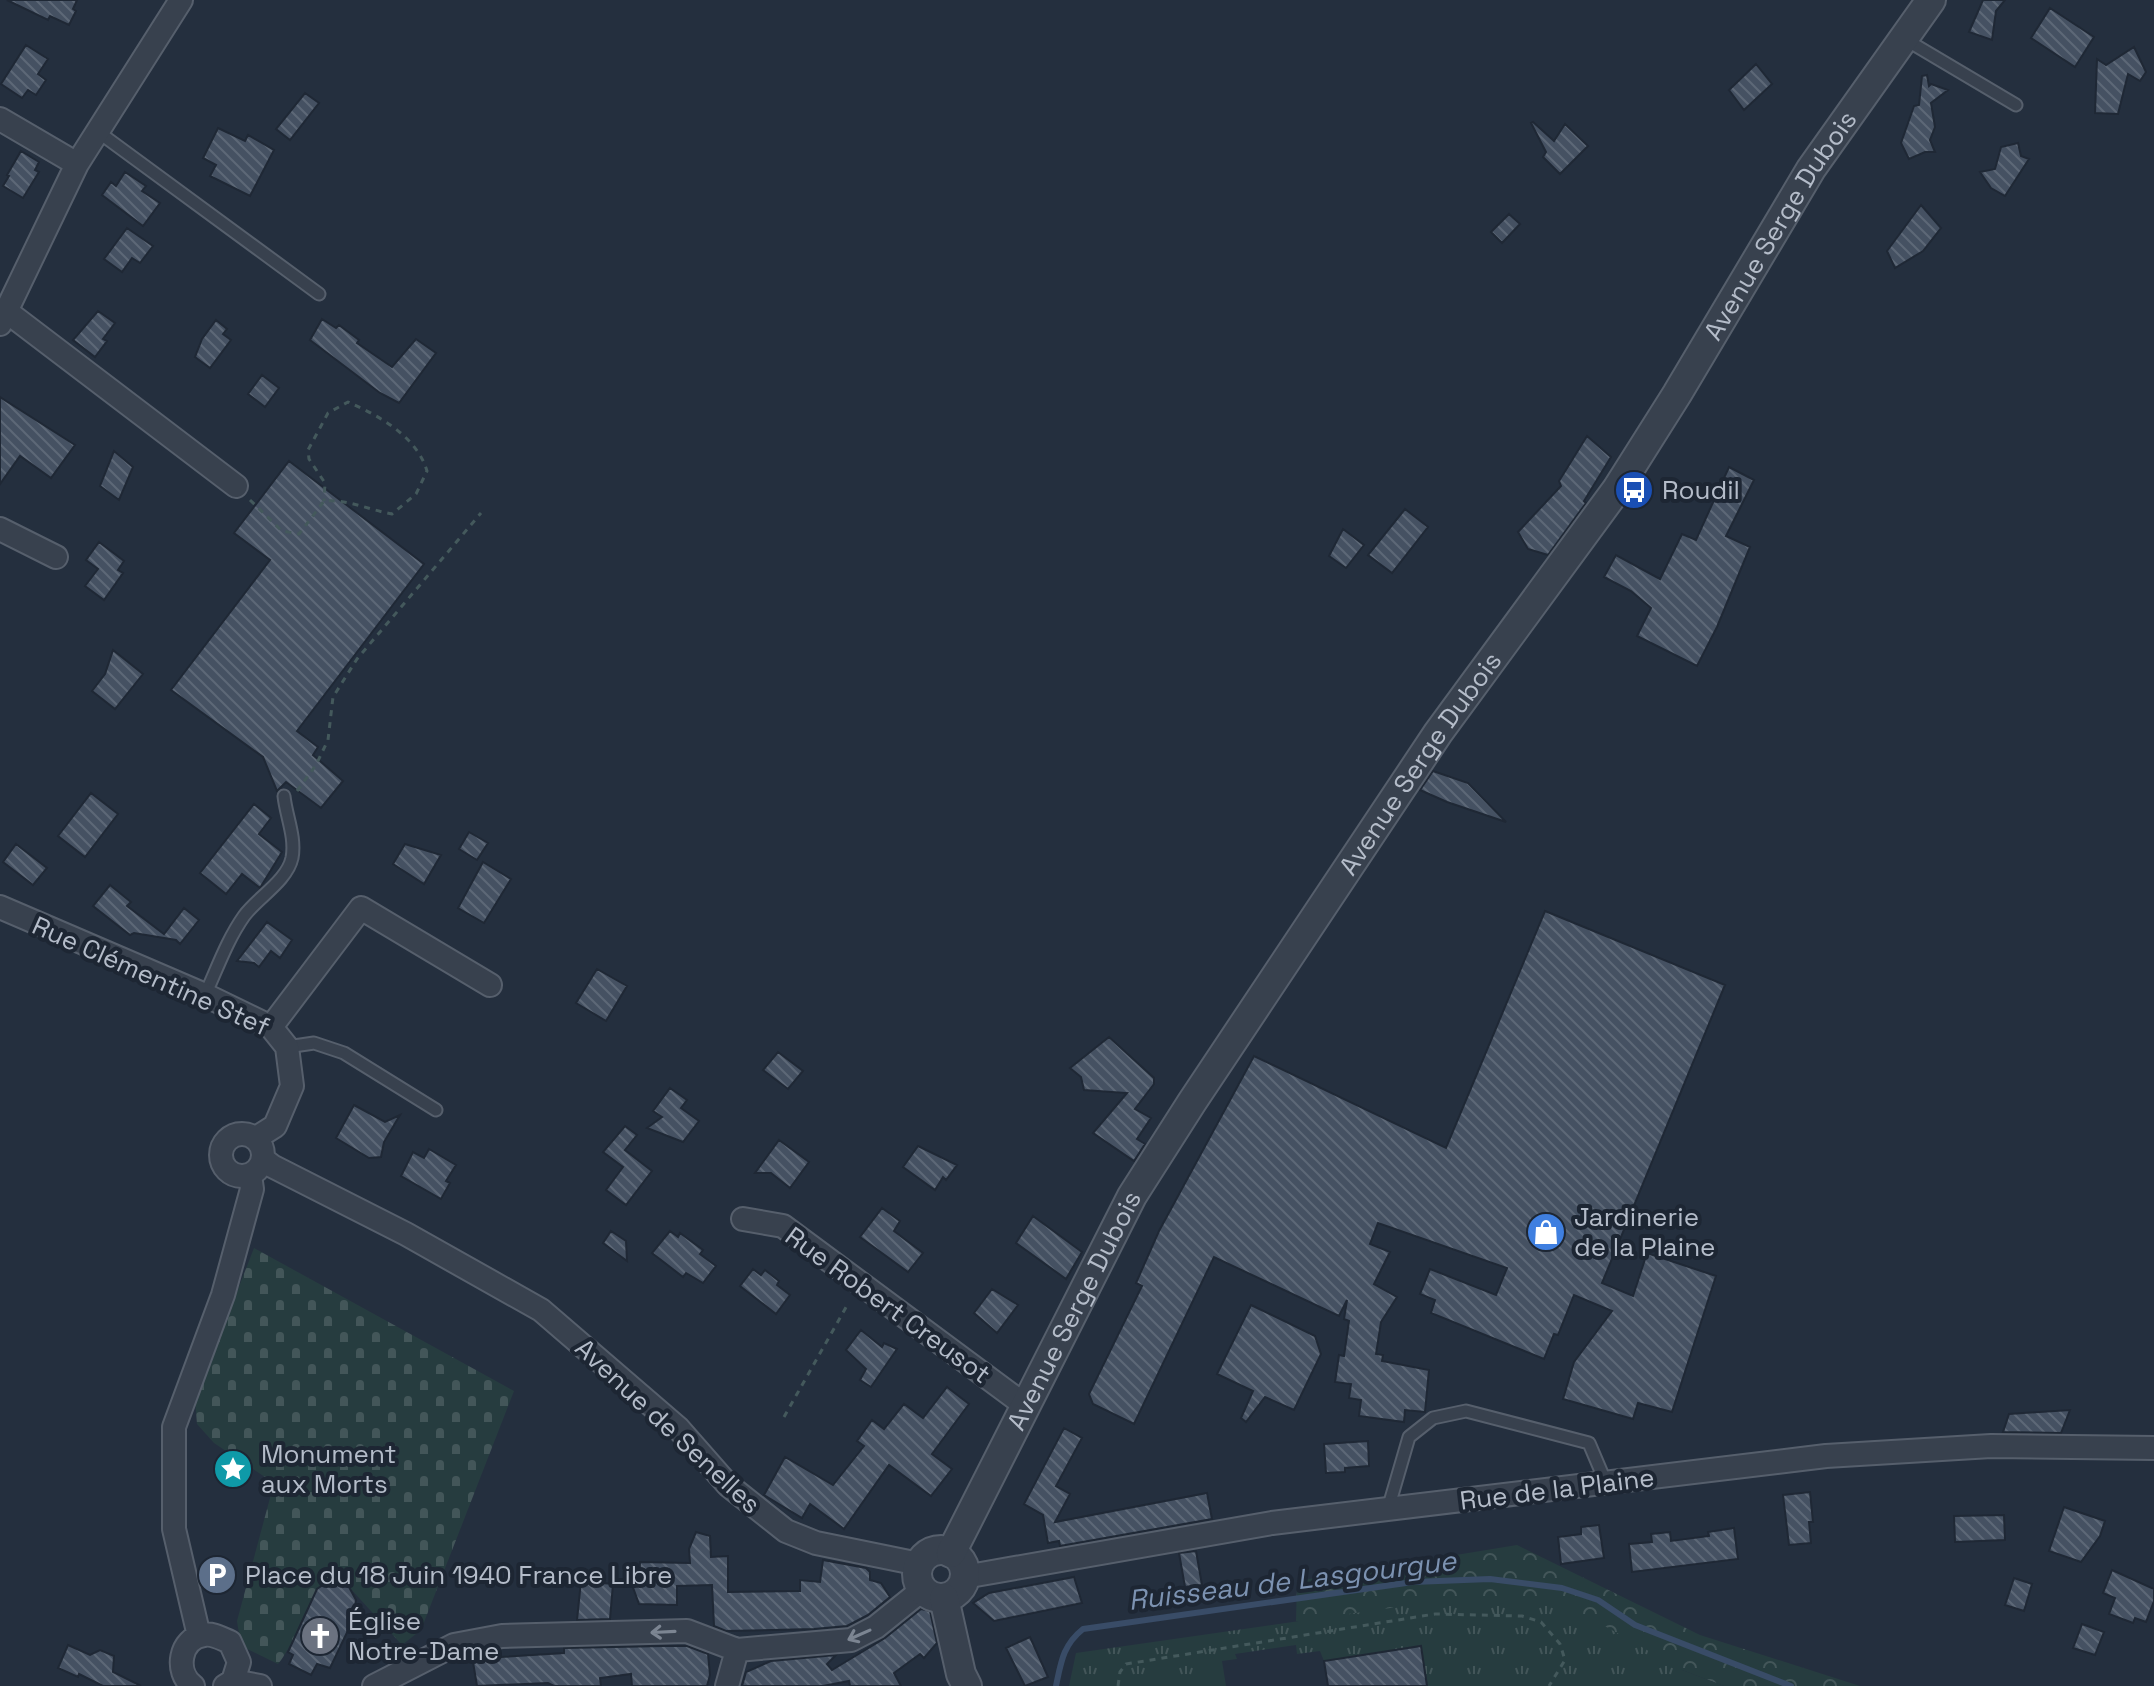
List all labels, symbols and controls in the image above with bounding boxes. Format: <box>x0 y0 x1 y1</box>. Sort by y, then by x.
street label: Avenue Serge Dubois <box>1696 104 1864 346</box>
bus stop icon: Roudil <box>1613 469 1655 511</box>
place label: Roudil <box>1662 473 1740 507</box>
street label: Avenue Serge Dubois <box>1331 645 1509 882</box>
street label: Rue Clémentine Stef <box>27 908 275 1044</box>
street label: Avenue Serge Dubois <box>999 1185 1149 1436</box>
place label: Jardinerie de la Plaine <box>1574 1200 1715 1264</box>
shop icon: Jardinerie de la Plaine <box>1525 1211 1567 1253</box>
street label: Rue Robert Creusot <box>778 1219 998 1391</box>
street label: Avenue de Senelles <box>568 1331 768 1521</box>
place label: Monument aux Morts <box>261 1437 397 1501</box>
place icon: Monument aux Morts <box>212 1448 254 1490</box>
street label: Rue de la Plaine <box>1458 1460 1656 1518</box>
water label: Ruisseau de Lasgourgue <box>1126 1542 1459 1618</box>
parking icon: Place du 18 Juin 1940 France Libre <box>196 1554 238 1596</box>
place label: Place du 18 Juin 1940 France Libre <box>245 1558 672 1592</box>
place label: Église Notre-Dame <box>348 1604 499 1668</box>
church icon: Église Notre-Dame <box>299 1615 341 1657</box>
one-way arrow <box>650 1624 677 1639</box>
one-way arrow <box>847 1628 872 1643</box>

